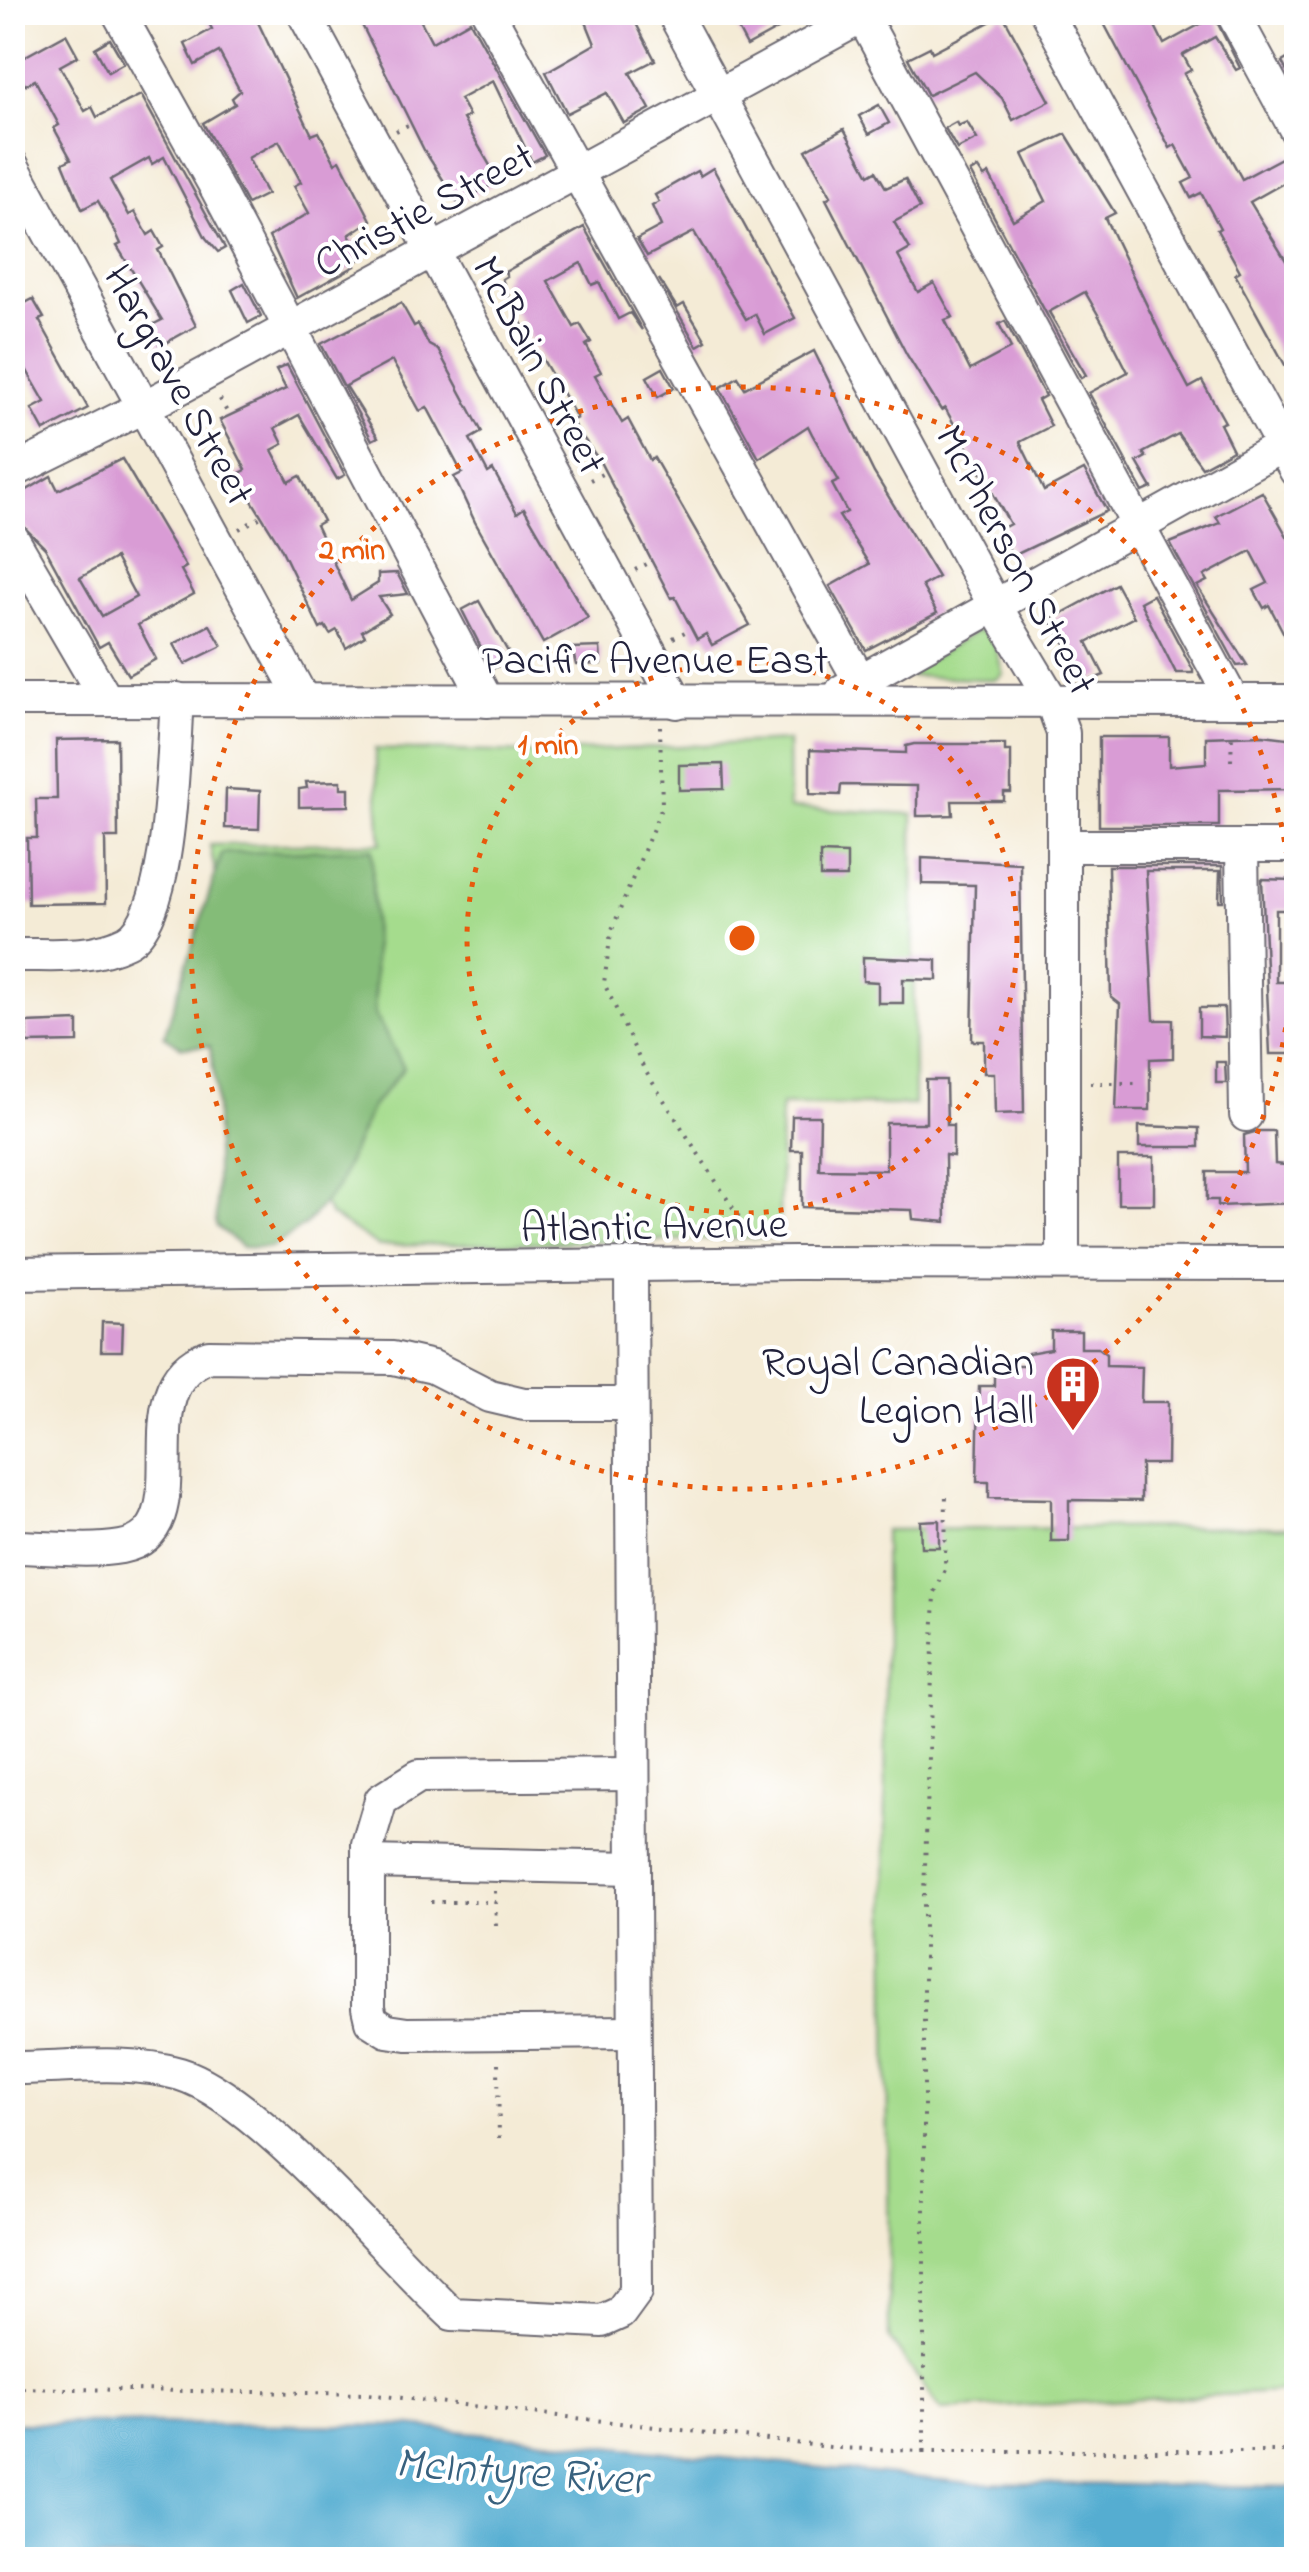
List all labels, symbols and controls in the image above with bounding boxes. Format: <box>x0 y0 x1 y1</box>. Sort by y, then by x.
street label: Christie Street <box>304 128 546 296</box>
street label: McBain Street <box>454 246 620 486</box>
street label: Hargrave Street <box>86 254 269 518</box>
street label: McPherson Street <box>917 415 1111 707</box>
text: 2 min <box>318 530 385 574</box>
street label: Pacific Avenue East <box>482 632 828 693</box>
text: 1 min <box>518 725 578 769</box>
centre of rings <box>724 920 760 956</box>
street label: Atlantic Avenue <box>520 1196 788 1261</box>
place label: Royal Canadian Legion Hall <box>762 1334 1034 1443</box>
building icon: Royal Canadian Legion Hall <box>1043 1354 1103 1433</box>
water label: McIntyre River <box>393 2432 653 2516</box>

